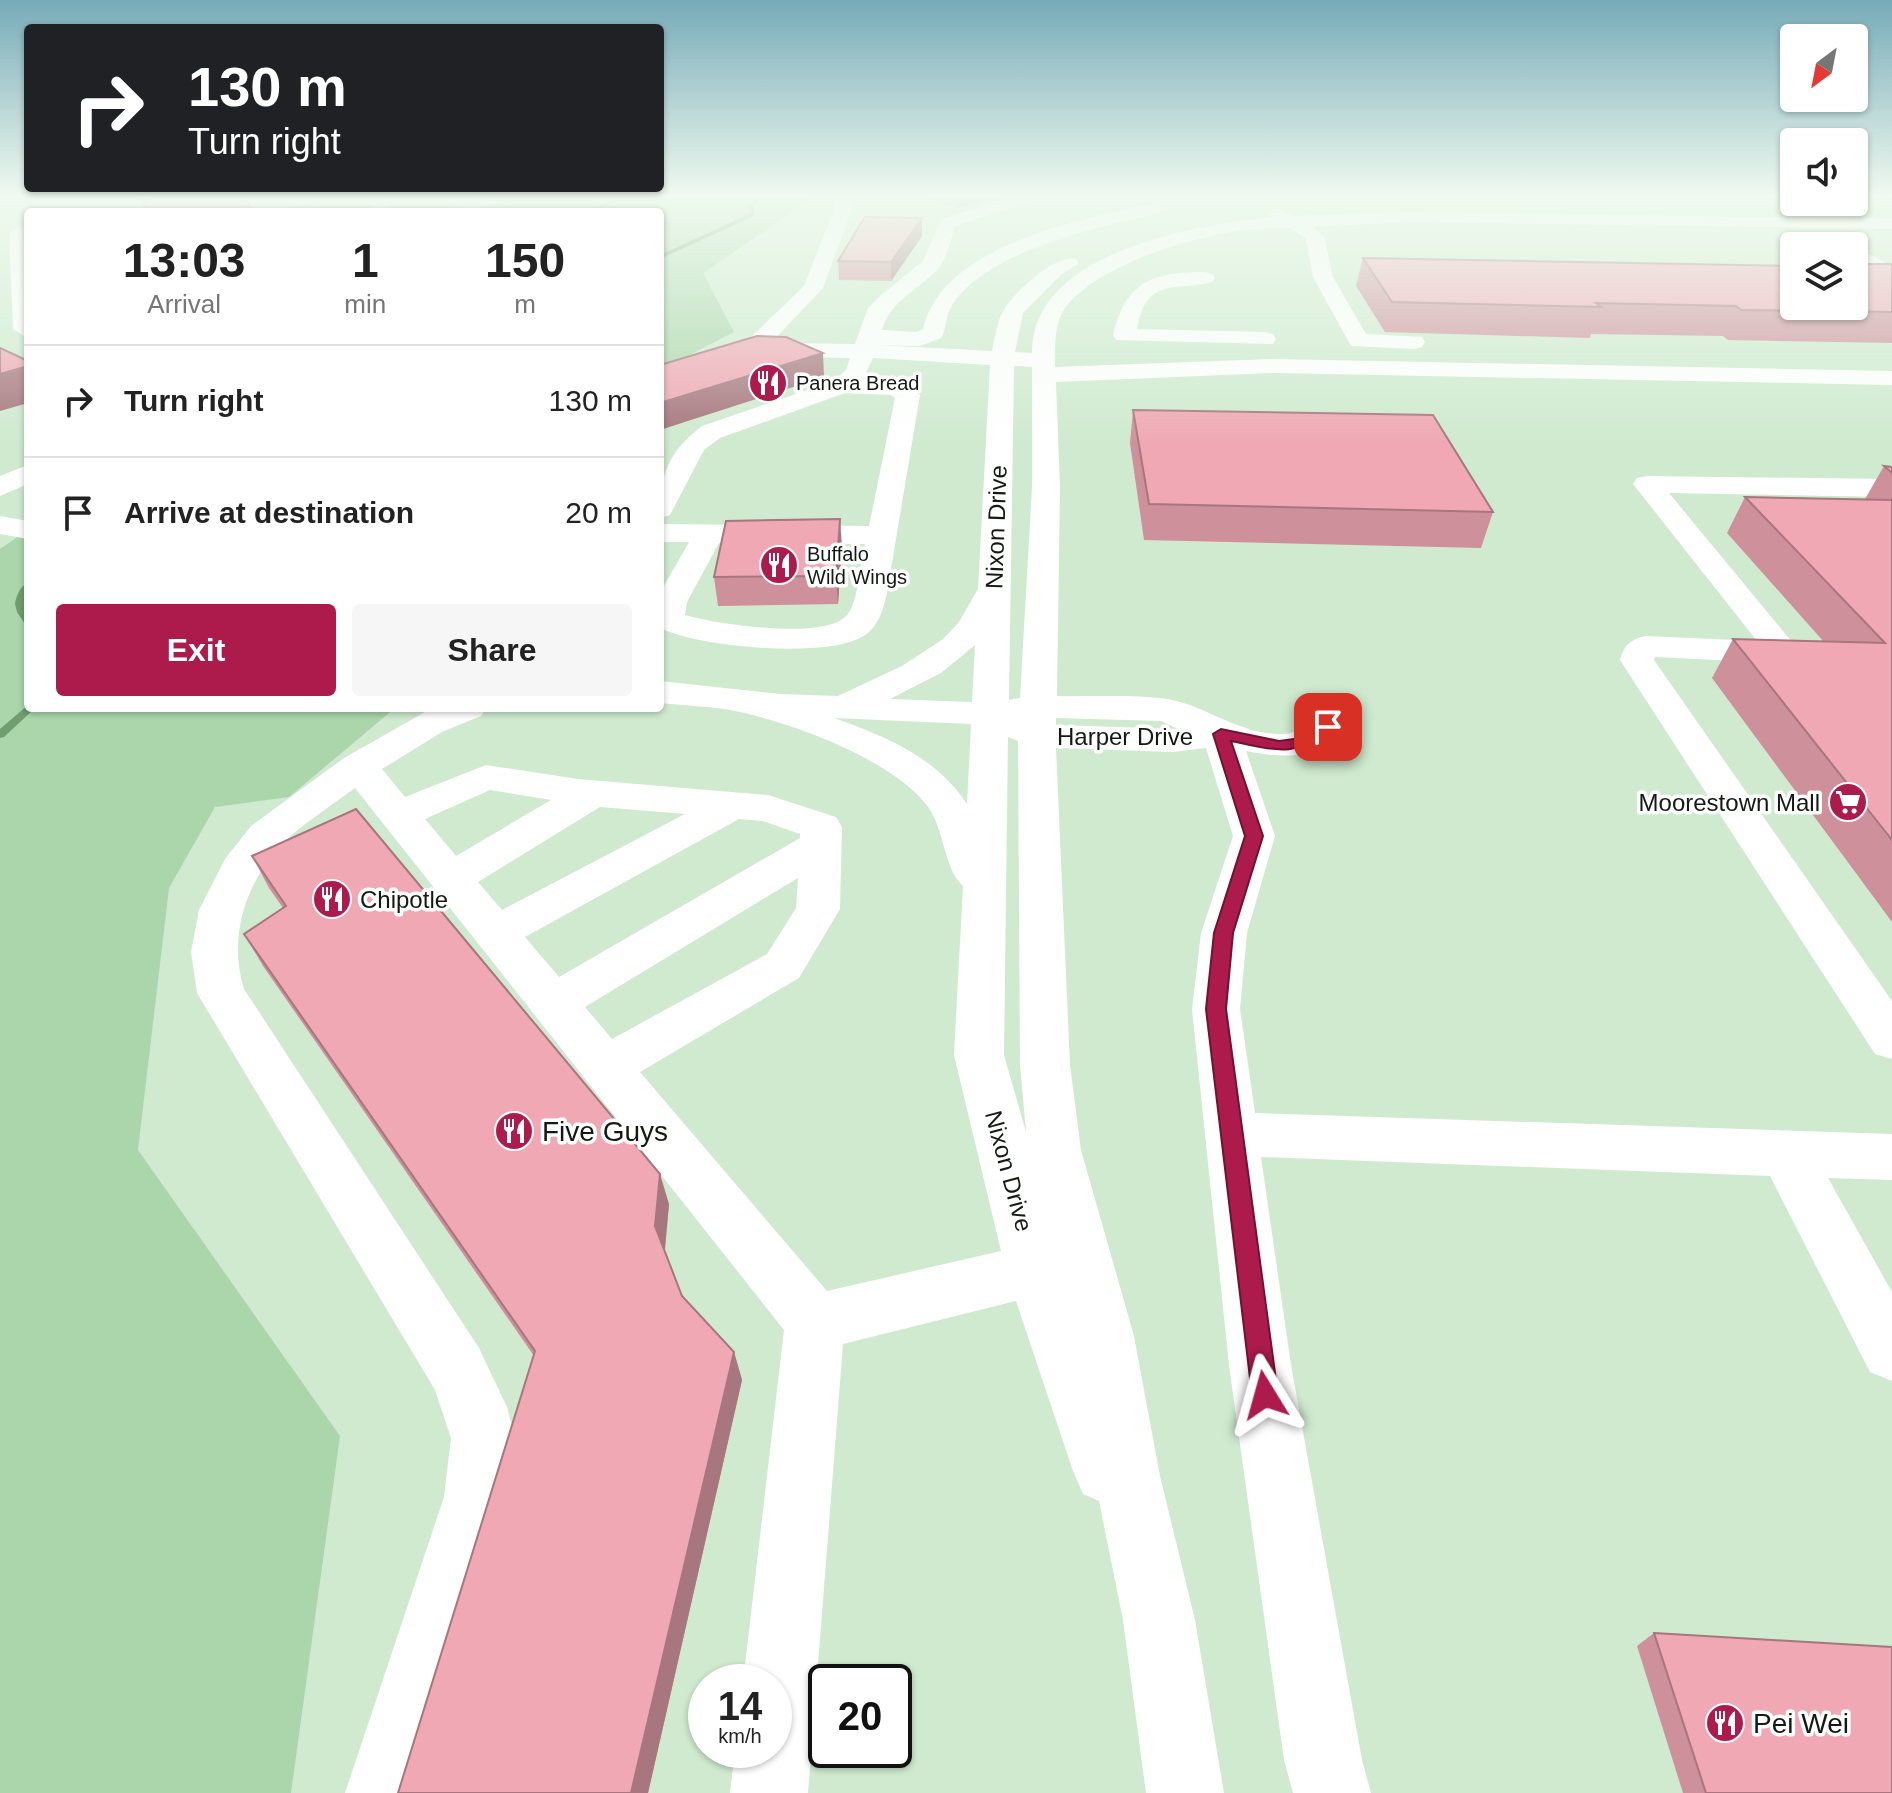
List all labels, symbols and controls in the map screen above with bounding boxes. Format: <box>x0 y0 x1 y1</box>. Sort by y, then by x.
north arrow <box>1780 24 1868 112</box>
map controls <box>1780 24 1868 320</box>
text: 130 m <box>188 55 347 118</box>
icon: right <box>56 56 160 160</box>
text: Turn right <box>188 121 341 162</box>
button: sound <box>1780 128 1868 216</box>
button: layers <box>1780 232 1868 320</box>
text: 13:03 <box>123 234 246 287</box>
text: 1 <box>352 234 379 287</box>
text: 150 <box>485 234 565 287</box>
text: Arrival <box>147 289 221 319</box>
text: min <box>344 289 386 319</box>
text: m <box>514 289 536 319</box>
restaurant icon: Panera Bread <box>747 362 789 404</box>
place label: Panera Bread <box>796 372 919 394</box>
icon: right <box>56 379 100 423</box>
text: Turn right <box>124 384 263 417</box>
text: 130 m <box>549 384 632 417</box>
street label: Nixon Drive <box>980 465 1012 589</box>
icon: arrive <box>56 491 100 535</box>
text: Arrive at destination <box>124 496 414 529</box>
text: 20 m <box>565 496 632 529</box>
place label: Buffalo Wild Wings <box>807 543 907 588</box>
restaurant icon: Buffalo Wild Wings <box>758 544 800 586</box>
button: Exit <box>56 604 336 696</box>
button: Share <box>352 604 632 696</box>
pin <box>1294 693 1362 761</box>
icon: arrive <box>1306 705 1350 749</box>
street label: Harper Drive <box>1057 723 1193 750</box>
supermarket icon: Moorestown Mall <box>1827 781 1869 823</box>
place label: Moorestown Mall <box>1639 789 1820 816</box>
restaurant icon: Chipotle <box>311 878 353 920</box>
place label: Chipotle <box>360 886 448 913</box>
street label: Nixon Drive <box>980 1108 1038 1234</box>
restaurant icon: Five Guys <box>493 1110 535 1152</box>
place label: Five Guys <box>542 1116 668 1147</box>
position arrow <box>1223 1353 1307 1437</box>
speed limit sign: 20 <box>808 1664 912 1768</box>
text: 14 <box>718 1684 762 1728</box>
restaurant icon: Pei Wei <box>1704 1702 1746 1744</box>
place label: Pei Wei <box>1753 1708 1849 1739</box>
text: km/h <box>718 1725 762 1747</box>

